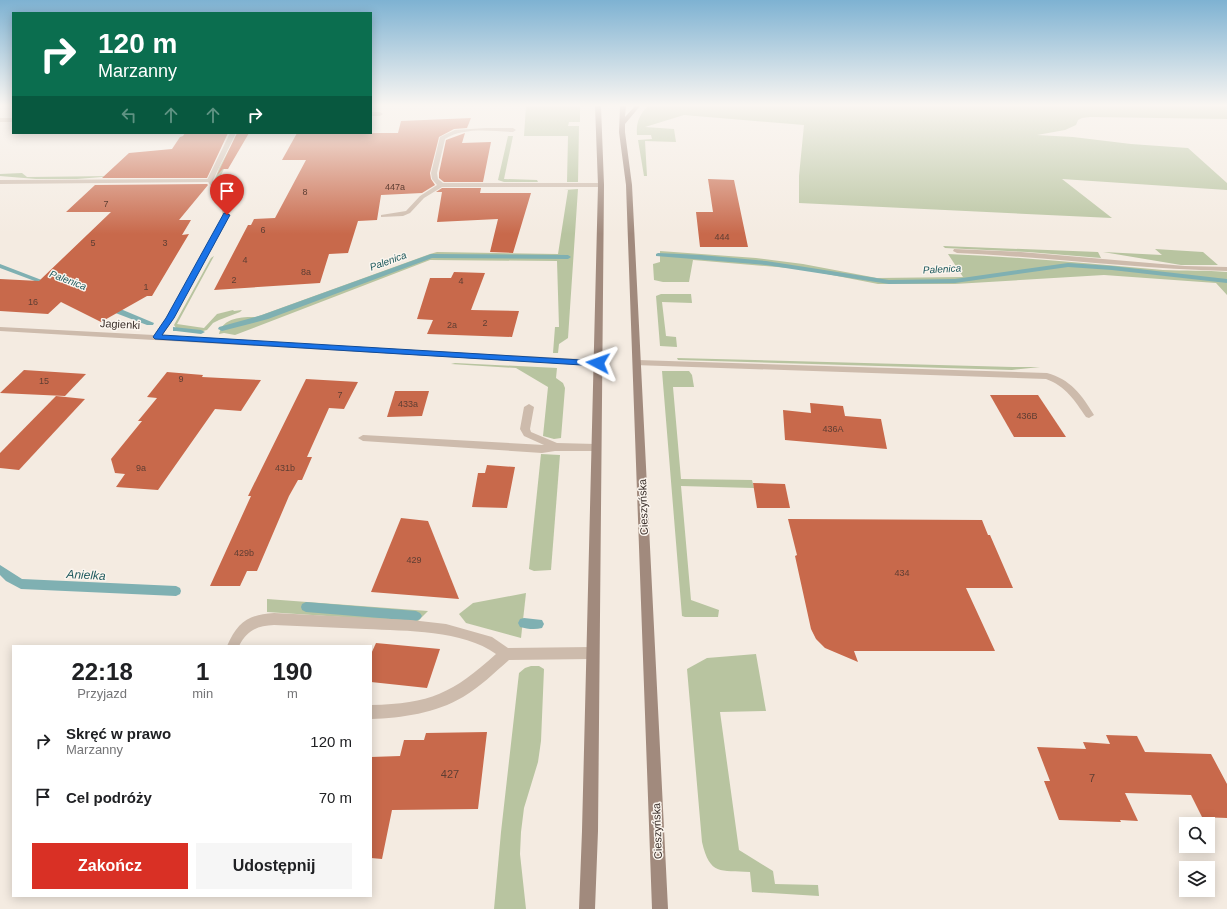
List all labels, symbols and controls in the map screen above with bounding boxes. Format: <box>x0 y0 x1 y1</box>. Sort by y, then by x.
icon: right <box>32 28 84 80</box>
text: 120 m <box>98 28 177 59</box>
text: Marzanny <box>98 61 177 81</box>
icon: left <box>118 104 140 126</box>
icon: ahead <box>160 104 182 126</box>
icon: ahead <box>202 104 224 126</box>
icon: right <box>244 104 266 126</box>
pin <box>210 174 244 215</box>
icon: arrive <box>216 180 238 202</box>
house number: 447a <box>385 182 405 192</box>
house number: 8 <box>302 187 308 197</box>
house number: 7 <box>103 199 109 209</box>
house number: 6 <box>260 225 266 235</box>
house number: 444 <box>714 232 730 242</box>
house number: 5 <box>90 238 96 248</box>
house number: 3 <box>162 238 168 248</box>
water label: Palenica <box>368 249 408 273</box>
house number: 4 <box>242 255 248 265</box>
water label: Palenica <box>923 262 962 275</box>
house number: 8a <box>301 267 311 277</box>
water label: Palenica <box>48 268 88 292</box>
house number: 2 <box>231 275 237 285</box>
house number: 4 <box>458 276 464 286</box>
house number: 1 <box>143 282 149 292</box>
house number: 16 <box>28 297 38 307</box>
street label: Jagienki <box>100 317 140 331</box>
house number: 2 <box>482 318 488 328</box>
house number: 2a <box>447 320 457 330</box>
position arrow <box>577 342 619 384</box>
house number: 9 <box>178 374 184 384</box>
house number: 15 <box>39 376 49 386</box>
house number: 7 <box>337 390 343 400</box>
house number: 433a <box>398 399 418 409</box>
house number: 436B <box>1016 411 1038 421</box>
house number: 436A <box>822 424 844 434</box>
house number: 9a <box>136 463 146 473</box>
house number: 431b <box>275 463 295 473</box>
street label: Cieszyńska <box>636 478 650 535</box>
house number: 429b <box>234 548 254 558</box>
house number: 429 <box>406 555 422 565</box>
water label: Anielka <box>65 567 106 583</box>
house number: 434 <box>894 568 910 578</box>
text: 22:18 <box>71 658 133 685</box>
text: 1 <box>196 658 209 685</box>
text: 190 <box>273 658 313 685</box>
text: Przyjazd <box>77 686 127 701</box>
text: min <box>192 686 213 701</box>
text: m <box>287 686 298 701</box>
text: Skręć w prawo <box>66 725 171 742</box>
icon: right <box>32 730 54 752</box>
text: 120 m <box>310 733 352 750</box>
text: Marzanny <box>66 742 123 757</box>
house number: 427 <box>441 768 459 780</box>
house number: 7 <box>1089 772 1095 784</box>
icon: arrive <box>32 786 54 808</box>
text: Cel podróży <box>66 789 152 806</box>
text: 70 m <box>319 789 352 806</box>
street label: Cieszyńska <box>650 802 664 859</box>
map controls <box>1179 817 1215 897</box>
button: search <box>1179 817 1215 853</box>
button: Zakończ <box>32 843 188 889</box>
button: Udostępnij <box>196 843 352 889</box>
button: layers <box>1179 861 1215 897</box>

